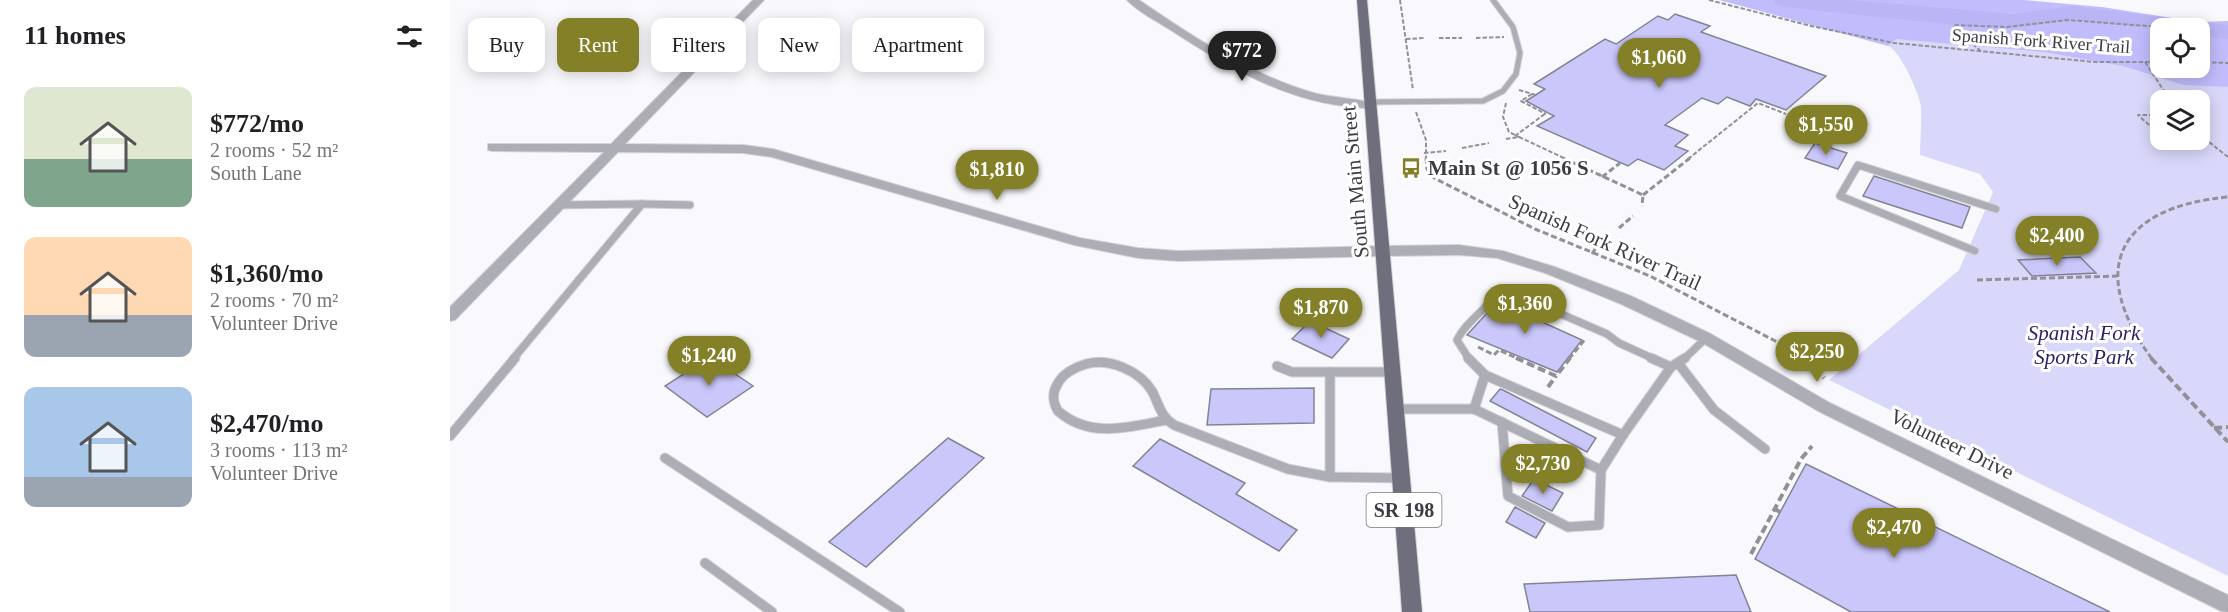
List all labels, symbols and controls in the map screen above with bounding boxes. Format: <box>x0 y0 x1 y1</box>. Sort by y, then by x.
chip: Buy <box>468 18 545 72</box>
chip: Rent <box>557 18 639 72</box>
chip: Filters <box>651 18 746 72</box>
chip: New <box>758 18 840 72</box>
chip: Apartment <box>852 18 984 72</box>
map controls <box>2150 18 2210 150</box>
button: locate <box>2150 18 2210 78</box>
icon: filters <box>393 20 426 53</box>
text: 11 homes <box>24 21 126 50</box>
street label: Spanish Fork River Trail <box>1951 25 2131 57</box>
pin: $772 <box>1206 31 1278 82</box>
pin: $1,060 <box>1610 38 1708 89</box>
text: $772 <box>1222 39 1262 61</box>
text: $1,060 <box>1632 46 1687 68</box>
button: layers <box>2150 90 2210 150</box>
street label: South Main Street <box>1336 105 1374 259</box>
pin: $1,550 <box>1777 105 1875 156</box>
text: $772/mo <box>210 109 304 138</box>
icon: home <box>72 111 144 183</box>
text: $1,550 <box>1799 113 1854 135</box>
text: 2 rooms · 52 m² <box>210 139 338 161</box>
pin: $1,810 <box>948 150 1046 201</box>
bus stop icon: Main St @ 1056 S <box>1399 156 1423 180</box>
place label: Main St @ 1056 S <box>1428 156 1589 180</box>
text: $1,810 <box>970 158 1025 180</box>
text: South Lane <box>210 162 302 184</box>
street label: Spanish Fork River Trail <box>1505 189 1705 295</box>
pin: $2,400 <box>2008 216 2106 267</box>
text: $2,400 <box>2030 224 2085 246</box>
text: $1,360/mo <box>210 259 323 288</box>
icon: home <box>72 261 144 333</box>
pin: $1,360 <box>1476 284 1574 335</box>
pin: $1,870 <box>1272 288 1370 339</box>
text: 2 rooms · 70 m² <box>210 289 338 311</box>
text: $1,360 <box>1498 292 1553 314</box>
text: $1,870 <box>1294 296 1349 318</box>
text: Volunteer Drive <box>210 312 338 334</box>
park label: Spanish Fork Sports Park <box>2028 321 2141 369</box>
pin: $2,250 <box>1768 332 1866 383</box>
pin: $1,240 <box>660 336 758 387</box>
text: $2,250 <box>1790 340 1845 362</box>
text: $1,240 <box>682 344 737 366</box>
street label: Volunteer Drive <box>1886 404 2018 484</box>
text: $2,470/mo <box>210 409 323 438</box>
icon: home <box>72 411 144 483</box>
text: 3 rooms · 113 m² <box>210 439 347 461</box>
pin: $2,730 <box>1494 444 1592 495</box>
text: $2,730 <box>1516 452 1571 474</box>
text: Volunteer Drive <box>210 462 338 484</box>
road number: SR 198 <box>1366 493 1442 527</box>
pin: $2,470 <box>1845 508 1943 559</box>
text: $2,470 <box>1867 516 1922 538</box>

